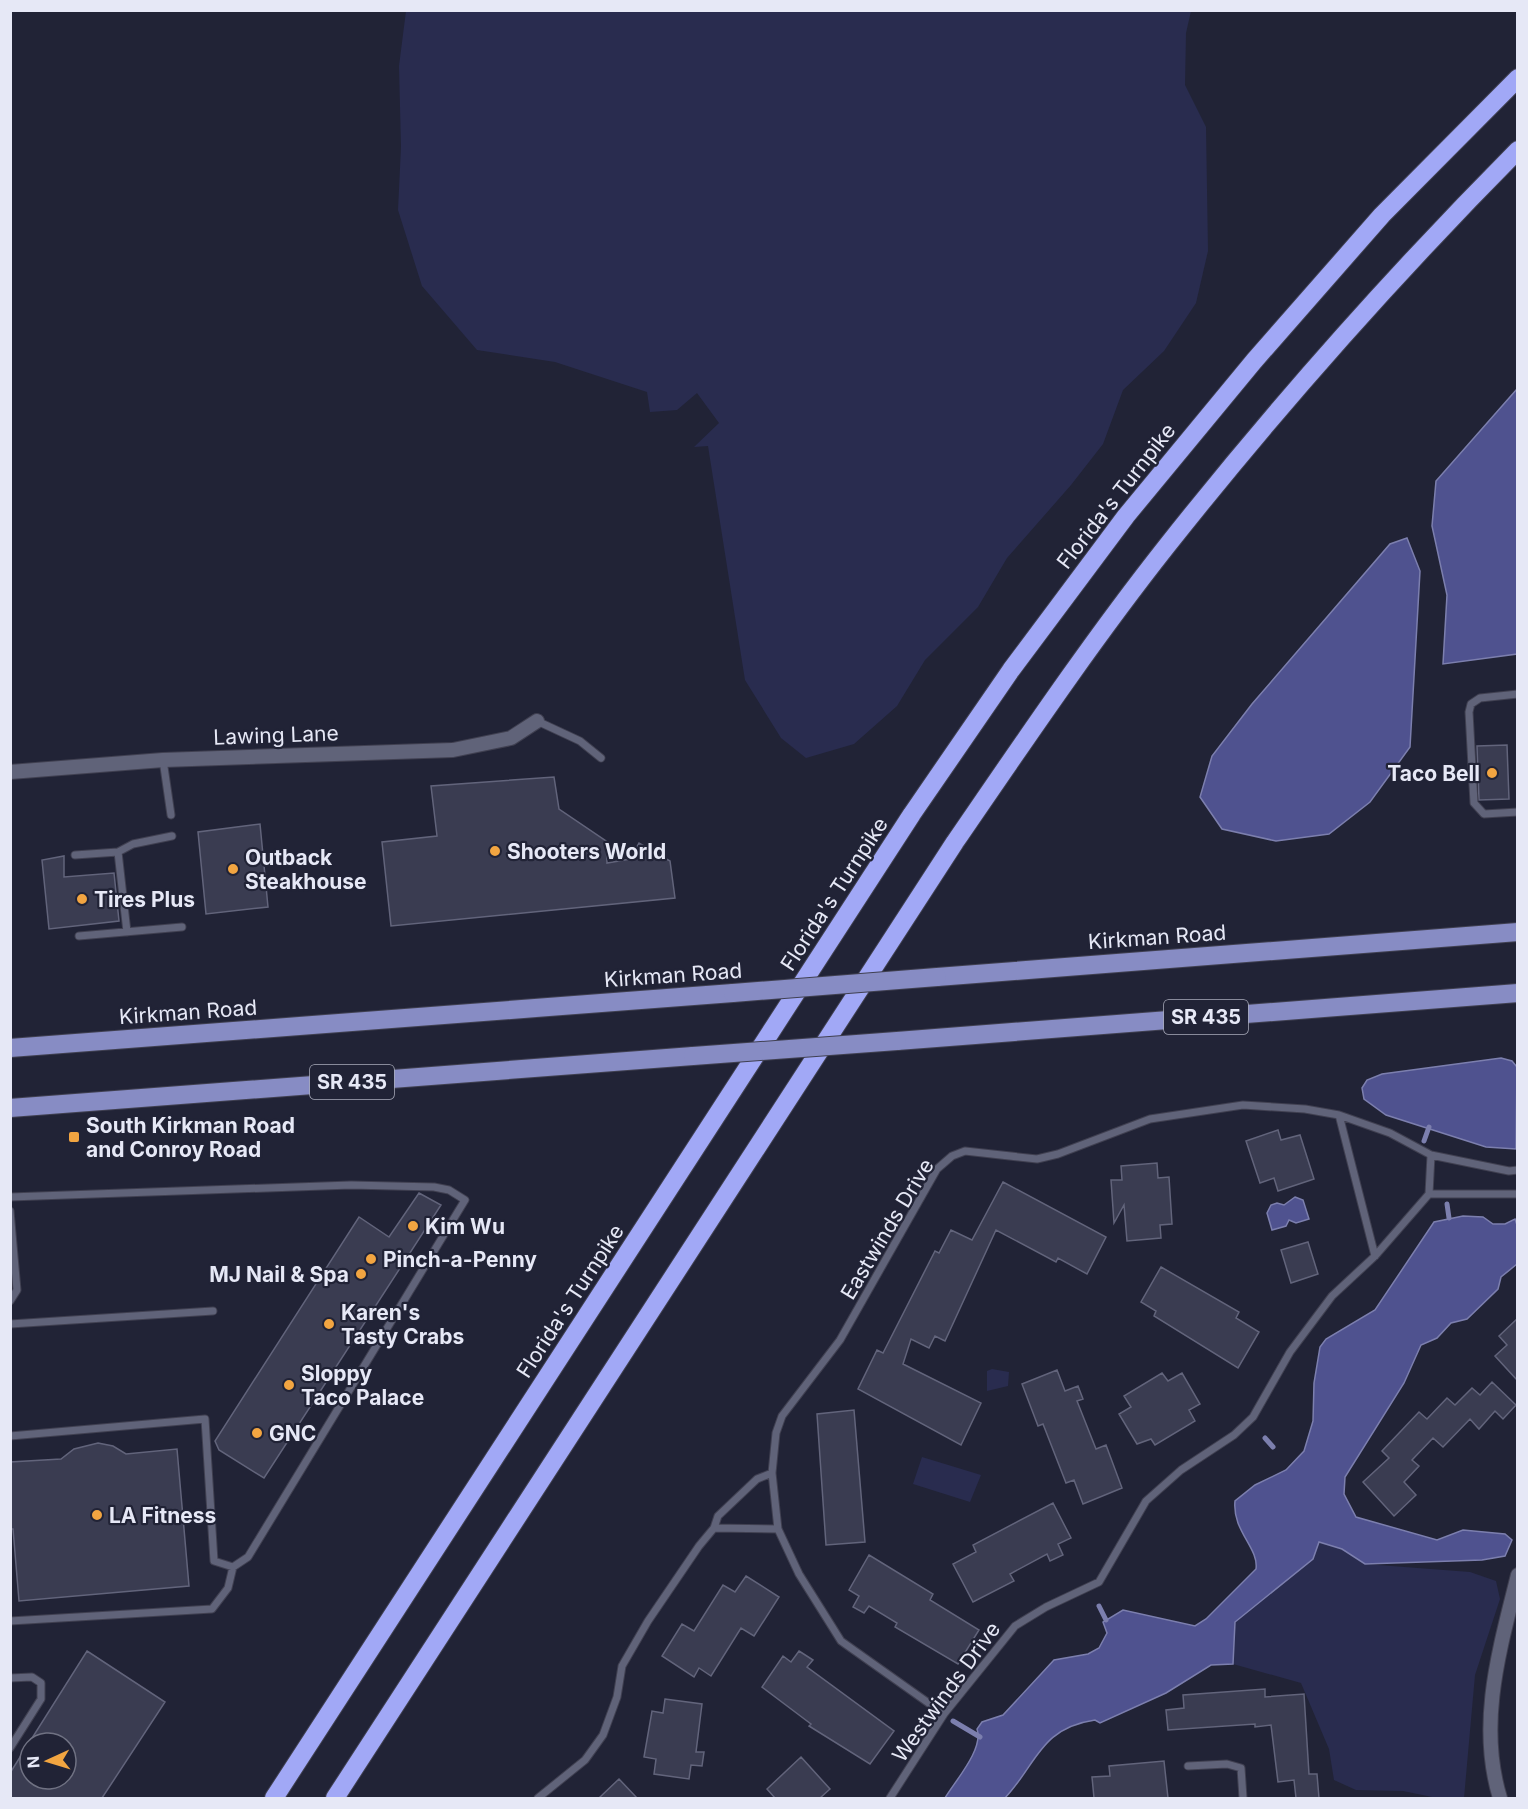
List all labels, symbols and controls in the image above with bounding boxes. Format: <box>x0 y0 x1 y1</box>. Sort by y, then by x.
street label: Florida's Turnpike <box>1051 418 1181 574</box>
street label: Lawing Lane <box>213 720 339 750</box>
place label: Taco Bell <box>1387 761 1480 786</box>
marker: Taco Bell <box>1485 766 1499 780</box>
street label: Florida's Turnpike <box>775 813 893 975</box>
place label: Shooters World <box>507 839 666 864</box>
marker: Shooters World <box>488 844 502 858</box>
place label: Outback Steakhouse <box>245 845 367 894</box>
marker: Outback Steakhouse <box>226 862 240 876</box>
place label: Tires Plus <box>94 887 195 912</box>
marker: Tires Plus <box>75 892 89 906</box>
street label: Kirkman Road <box>1087 920 1227 954</box>
street label: Kirkman Road <box>603 958 743 992</box>
street label: Kirkman Road <box>118 995 258 1029</box>
road number: SR 435 <box>1164 1000 1248 1034</box>
road number: SR 435 <box>310 1065 394 1099</box>
place label: South Kirkman Road and Conroy Road <box>86 1113 295 1162</box>
marker: South Kirkman Road and Conroy Road <box>67 1130 81 1144</box>
street label: Eastwinds Drive <box>835 1154 939 1304</box>
place label: Kim Wu <box>425 1214 505 1239</box>
marker: Kim Wu <box>406 1219 420 1233</box>
street label: Florida's Turnpike <box>511 1220 629 1382</box>
place label: Pinch-a-Penny <box>383 1247 537 1272</box>
marker: Pinch-a-Penny <box>364 1252 378 1266</box>
place label: MJ Nail & Spa <box>209 1262 349 1287</box>
marker: MJ Nail & Spa <box>354 1267 368 1281</box>
place label: Karen's Tasty Crabs <box>341 1300 464 1349</box>
marker: Karen's Tasty Crabs <box>322 1317 336 1331</box>
place label: Sloppy Taco Palace <box>301 1361 424 1410</box>
marker: Sloppy Taco Palace <box>282 1378 296 1392</box>
place label: GNC <box>269 1421 316 1446</box>
marker: GNC <box>250 1426 264 1440</box>
place label: LA Fitness <box>109 1503 216 1528</box>
marker: LA Fitness <box>90 1508 104 1522</box>
street label: Westwinds Drive <box>887 1617 1005 1767</box>
north arrow <box>18 1731 78 1791</box>
text: N <box>23 1755 43 1769</box>

